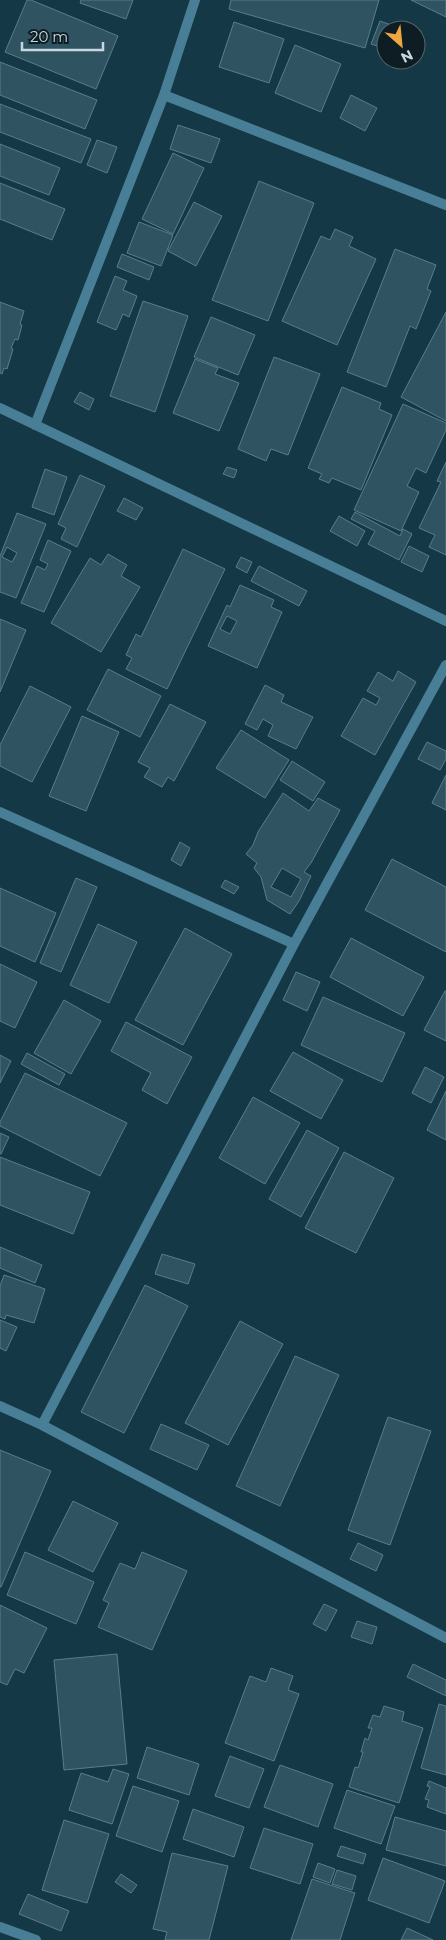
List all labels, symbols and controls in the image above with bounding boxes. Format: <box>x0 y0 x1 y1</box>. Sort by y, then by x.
scale bar <box>22 20 104 52</box>
north arrow <box>376 20 426 70</box>
text: 20 m <box>30 27 68 46</box>
text: N <box>398 46 416 67</box>

